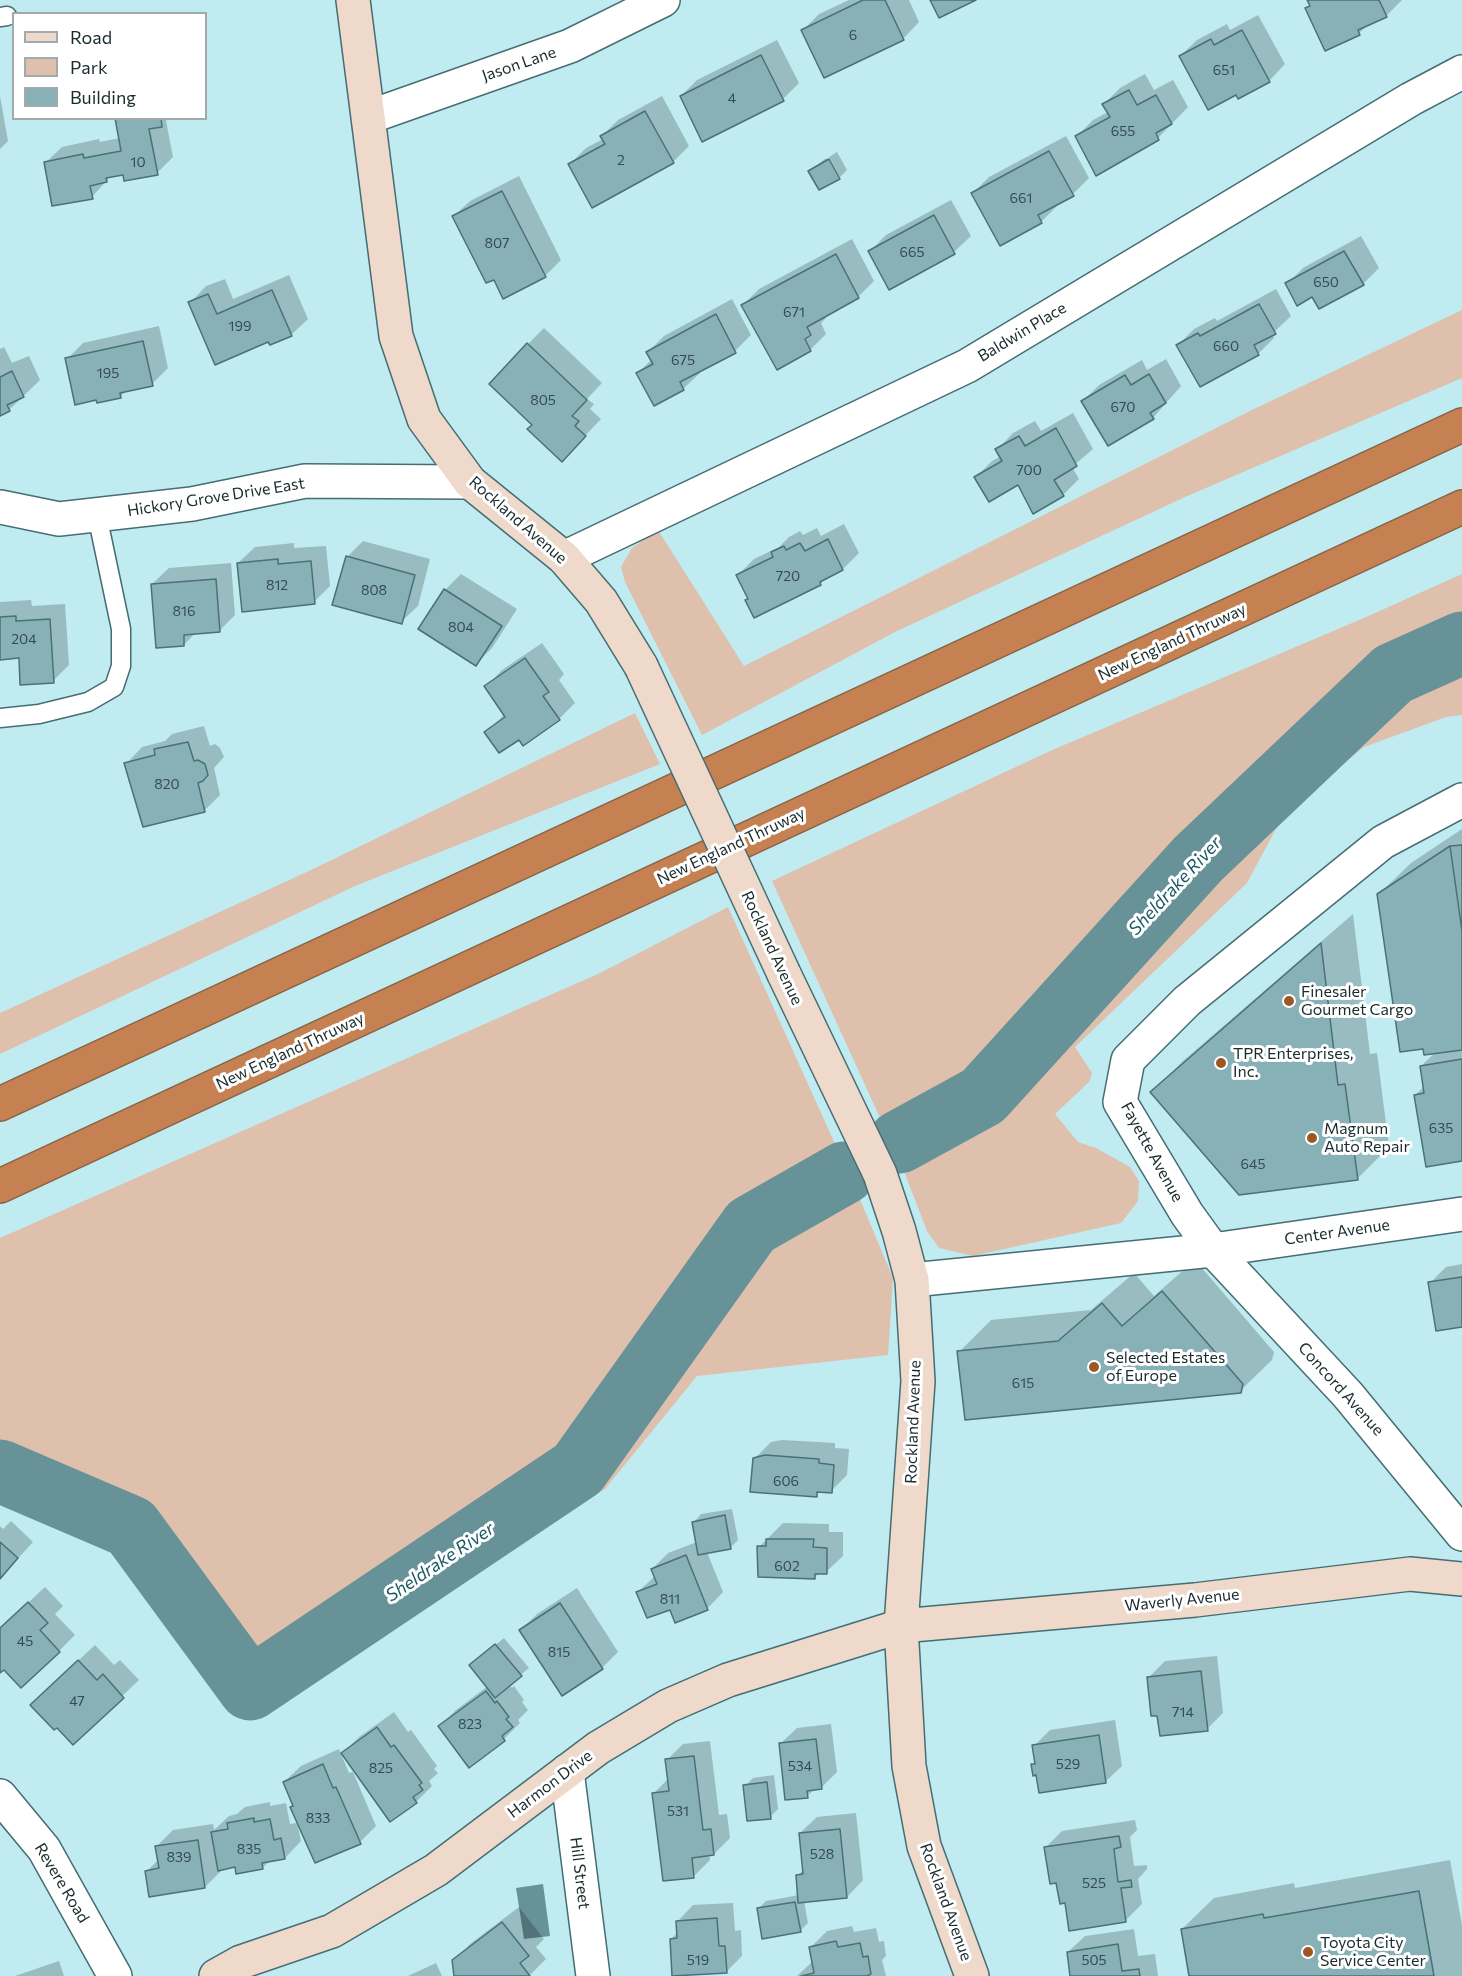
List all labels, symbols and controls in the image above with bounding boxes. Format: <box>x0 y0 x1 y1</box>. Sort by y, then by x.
legend <box>12 12 207 120</box>
text: Road <box>70 26 112 48</box>
house number: 6 <box>849 27 857 43</box>
street label: Jason Lane <box>479 42 559 86</box>
text: Park <box>70 56 108 78</box>
house number: 651 <box>1213 62 1235 78</box>
text: Building <box>70 86 136 108</box>
house number: 4 <box>728 90 736 106</box>
house number: 655 <box>1111 123 1135 139</box>
house number: 2 <box>617 152 625 168</box>
house number: 10 <box>130 154 146 170</box>
house number: 661 <box>1010 190 1032 206</box>
house number: 807 <box>485 235 509 251</box>
house number: 665 <box>899 244 925 260</box>
house number: 650 <box>1313 274 1339 290</box>
street label: Baldwin Place <box>974 298 1070 366</box>
house number: 671 <box>783 304 805 320</box>
house number: 199 <box>229 318 251 334</box>
house number: 660 <box>1213 338 1239 354</box>
house number: 675 <box>671 352 695 368</box>
house number: 195 <box>97 365 119 381</box>
house number: 805 <box>530 392 556 408</box>
house number: 670 <box>1111 399 1135 415</box>
house number: 700 <box>1016 462 1042 478</box>
street label: Rockland Avenue <box>465 472 571 568</box>
street label: Hickory Grove Drive East <box>126 473 306 521</box>
house number: 720 <box>776 568 800 584</box>
house number: 812 <box>266 577 288 593</box>
house number: 808 <box>361 582 387 598</box>
street label: New England Thruway <box>1095 599 1249 685</box>
house number: 816 <box>173 603 195 619</box>
house number: 804 <box>448 619 474 635</box>
house number: 204 <box>11 631 37 647</box>
house number: 820 <box>154 776 180 792</box>
street label: New England Thruway <box>654 803 808 889</box>
water label: Sheldrake River <box>1124 832 1226 940</box>
street label: Rockland Avenue <box>737 888 807 1008</box>
place label: Finesaler Gourmet Cargo <box>1301 982 1413 1020</box>
marker: Finesaler Gourmet Cargo <box>1282 994 1296 1008</box>
street label: New England Thruway <box>213 1008 367 1094</box>
place label: TPR Enterprises, Inc. <box>1233 1044 1354 1082</box>
marker: TPR Enterprises, Inc. <box>1214 1056 1228 1070</box>
street label: Fayette Avenue <box>1117 1099 1187 1205</box>
place label: Magnum Auto Repair <box>1324 1119 1410 1157</box>
house number: 635 <box>1429 1120 1453 1136</box>
marker: Magnum Auto Repair <box>1305 1131 1319 1145</box>
house number: 645 <box>1241 1156 1265 1172</box>
street label: Center Avenue <box>1283 1215 1391 1249</box>
street label: Concord Avenue <box>1294 1338 1388 1440</box>
place label: Selected Estates of Europe <box>1106 1348 1225 1386</box>
street label: Rockland Avenue <box>901 1360 925 1484</box>
marker: Selected Estates of Europe <box>1087 1360 1101 1374</box>
house number: 615 <box>1012 1375 1034 1391</box>
house number: 606 <box>773 1473 799 1489</box>
water label: Sheldrake River <box>382 1518 498 1606</box>
house number: 602 <box>774 1558 800 1574</box>
street label: Waverly Avenue <box>1124 1584 1240 1616</box>
house number: 811 <box>660 1591 680 1607</box>
house number: 45 <box>17 1633 33 1649</box>
house number: 815 <box>548 1644 570 1660</box>
house number: 47 <box>69 1693 85 1709</box>
house number: 714 <box>1172 1704 1194 1720</box>
house number: 823 <box>458 1716 482 1732</box>
street label: Harmon Drive <box>504 1746 596 1822</box>
house number: 529 <box>1056 1756 1080 1772</box>
house number: 534 <box>788 1758 812 1774</box>
house number: 825 <box>369 1760 393 1776</box>
house number: 531 <box>667 1803 689 1819</box>
house number: 833 <box>306 1810 330 1826</box>
street label: Hill Street <box>566 1836 594 1910</box>
street label: Revere Road <box>31 1840 93 1926</box>
house number: 835 <box>237 1841 261 1857</box>
street label: Rockland Avenue <box>916 1841 976 1963</box>
house number: 528 <box>810 1846 834 1862</box>
house number: 839 <box>167 1849 191 1865</box>
house number: 525 <box>1082 1875 1106 1891</box>
place label: Toyota City Service Center <box>1320 1933 1426 1971</box>
marker: Toyota City Service Center <box>1301 1945 1315 1959</box>
house number: 519 <box>687 1952 709 1968</box>
house number: 505 <box>1081 1952 1107 1968</box>

